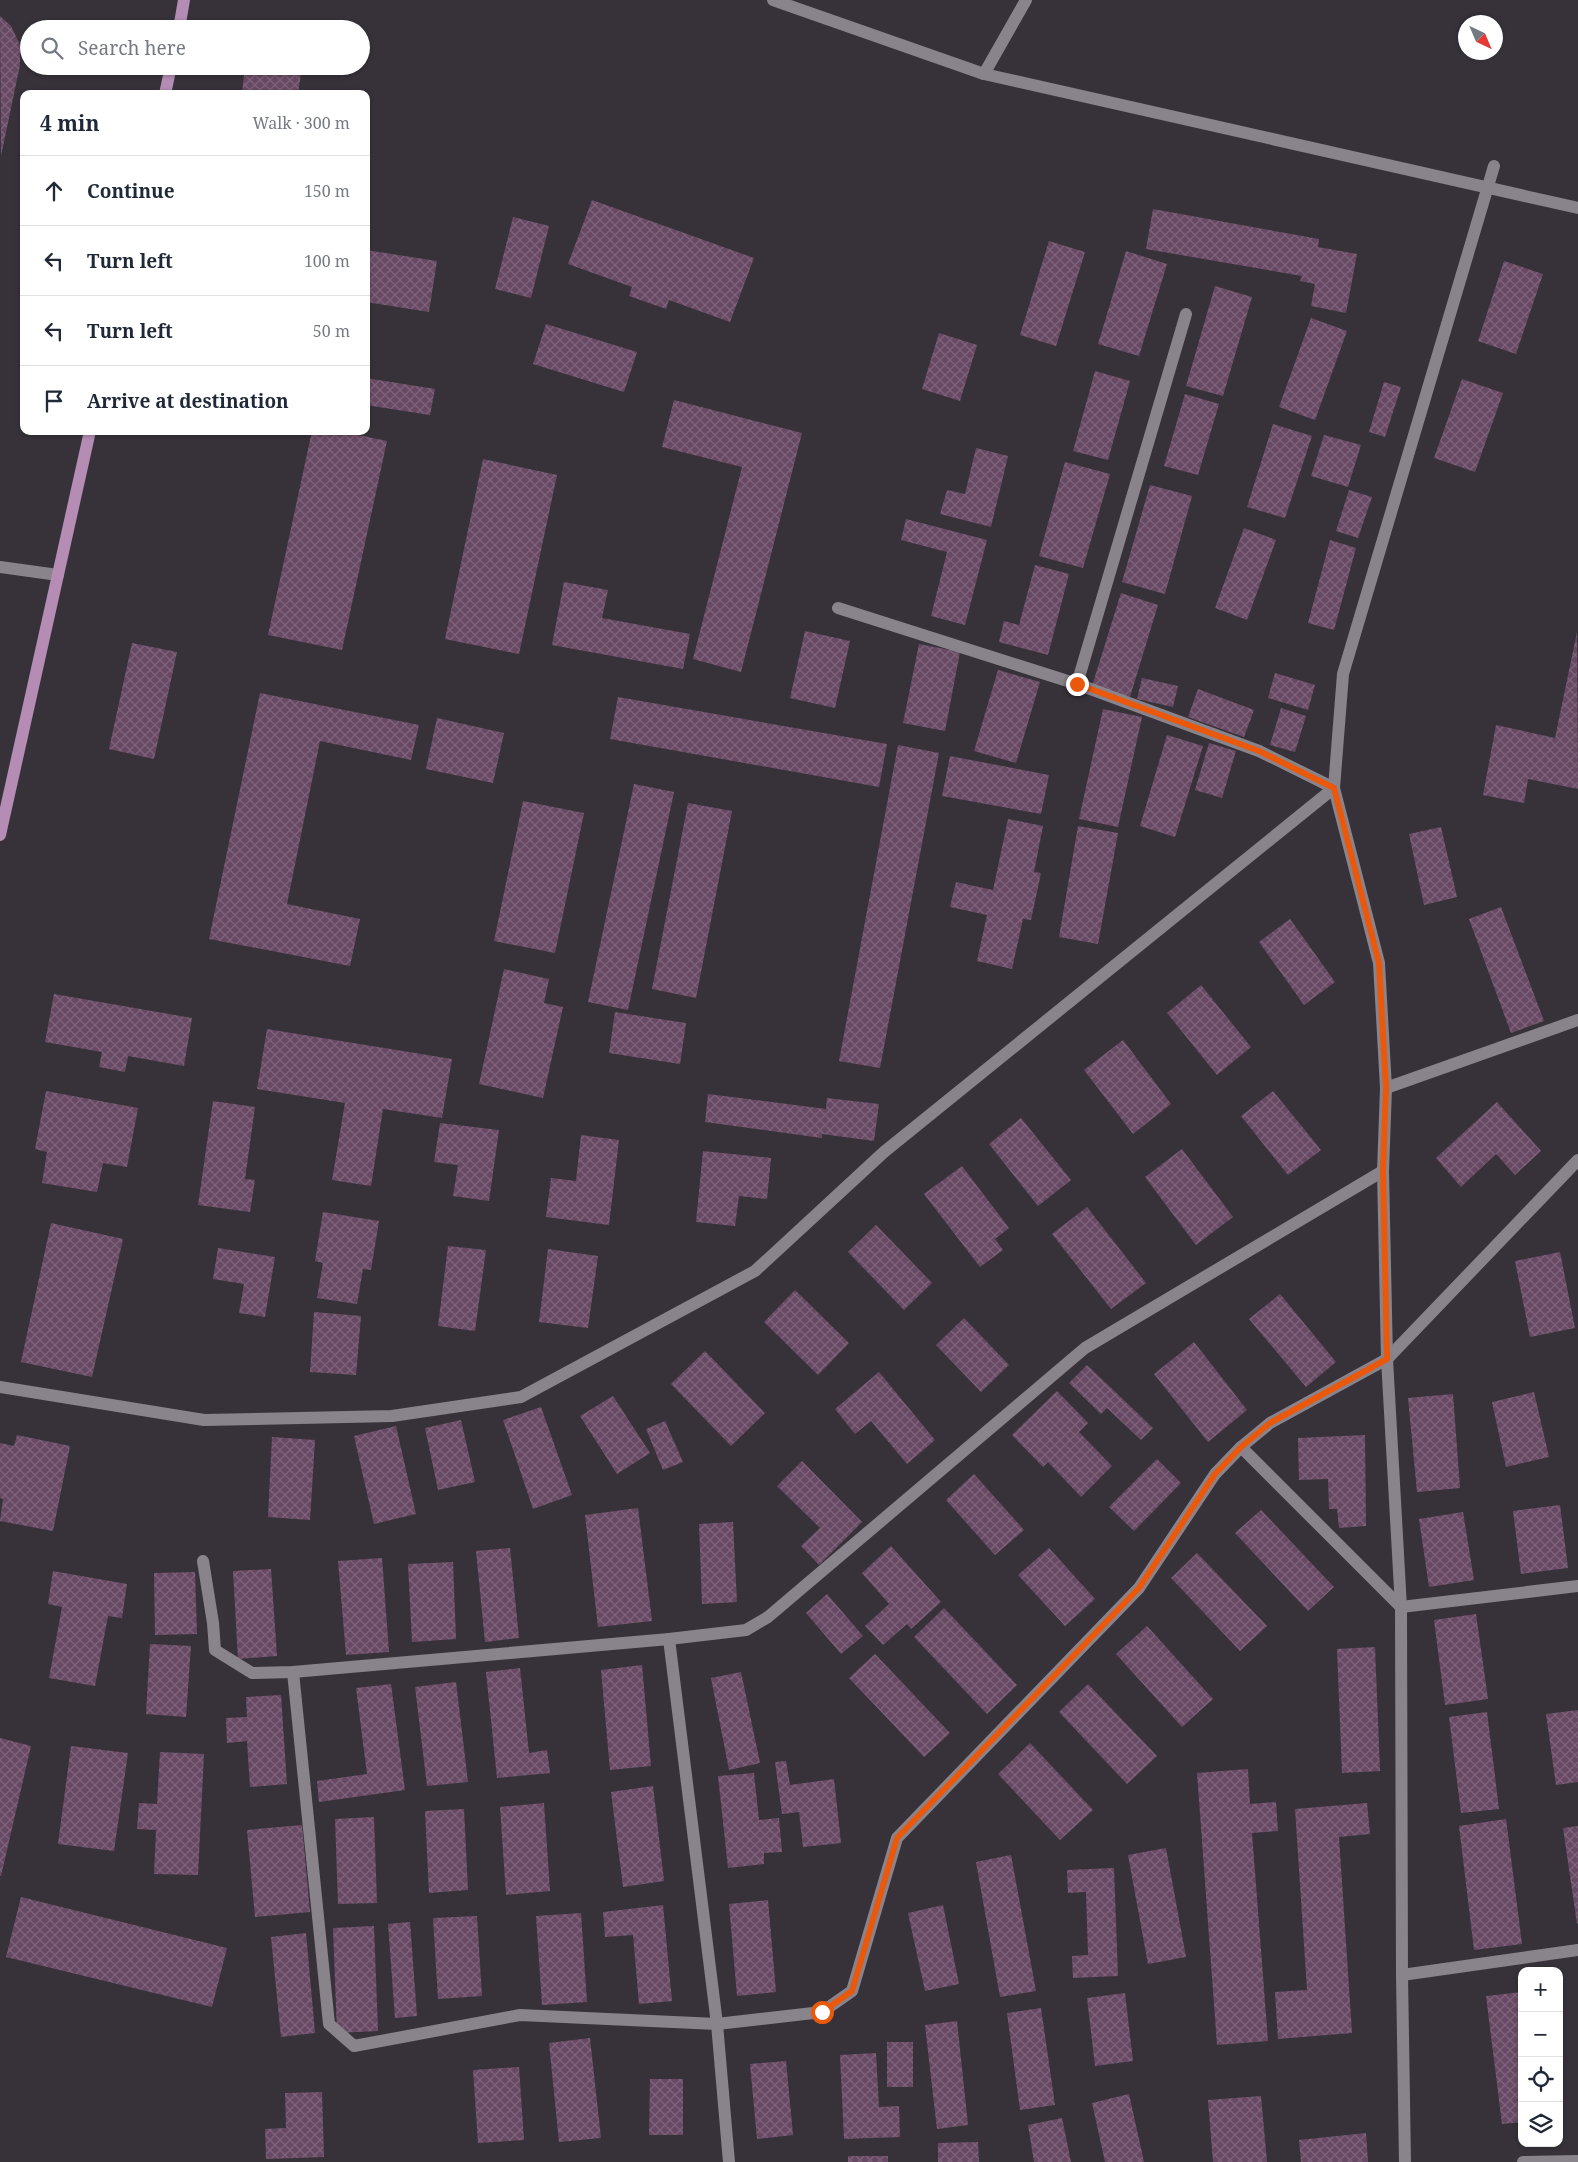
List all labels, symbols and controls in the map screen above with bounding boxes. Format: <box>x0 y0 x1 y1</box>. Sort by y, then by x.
north arrow <box>1458 15 1503 60</box>
search box <box>20 20 370 75</box>
icon: search <box>38 34 66 62</box>
text: Search here <box>78 35 186 61</box>
text: 4 min <box>40 109 99 137</box>
text: Walk · 300 m <box>253 112 350 134</box>
icon: ahead <box>40 177 68 205</box>
text: Continue <box>87 178 175 204</box>
text: 150 m <box>304 180 350 202</box>
icon: left <box>40 247 68 275</box>
text: Turn left <box>87 248 173 274</box>
text: 100 m <box>304 250 350 272</box>
icon: left <box>40 317 68 345</box>
text: Turn left <box>87 318 173 344</box>
text: 50 m <box>313 320 350 342</box>
icon: arrive <box>40 387 68 415</box>
text: Arrive at destination <box>87 388 289 414</box>
route end <box>1066 673 1089 696</box>
map controls <box>1518 1967 1563 2147</box>
button: + <box>1518 1967 1563 2012</box>
route start <box>811 2001 834 2024</box>
button: − <box>1518 2012 1563 2057</box>
button: locate <box>1518 2057 1563 2102</box>
button: layers <box>1518 2102 1563 2147</box>

